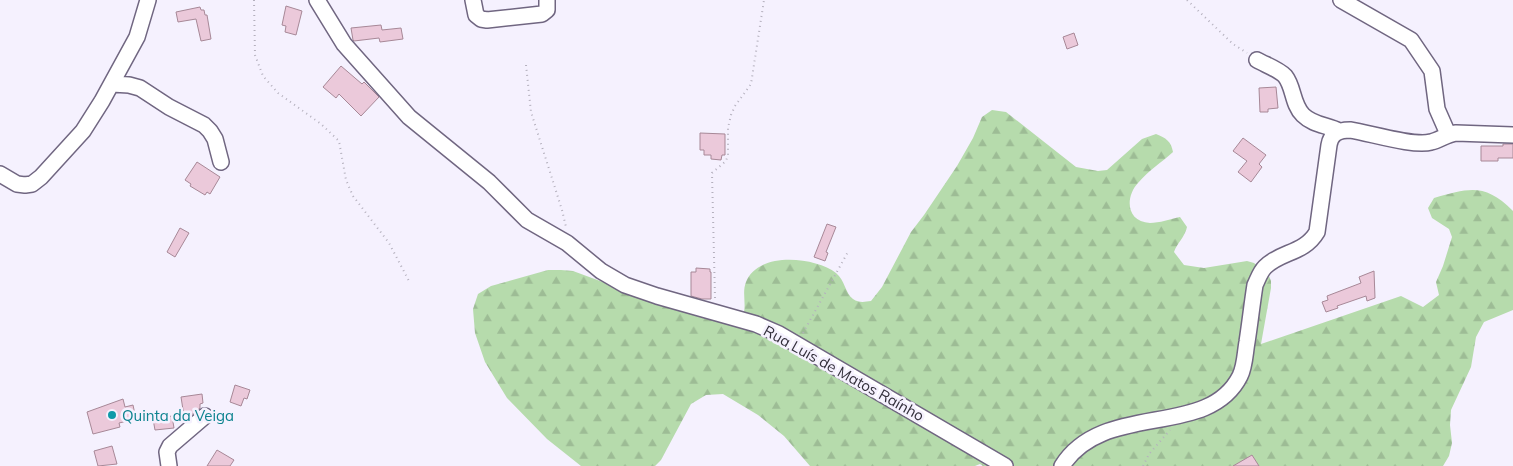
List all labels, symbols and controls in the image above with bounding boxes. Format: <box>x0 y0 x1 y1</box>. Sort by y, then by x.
street label: Rua Luís de Matos Raínho <box>760 321 928 425</box>
place label: Quinta da Veiga <box>122 406 234 425</box>
marker: Quinta da Veiga <box>106 409 118 421</box>

